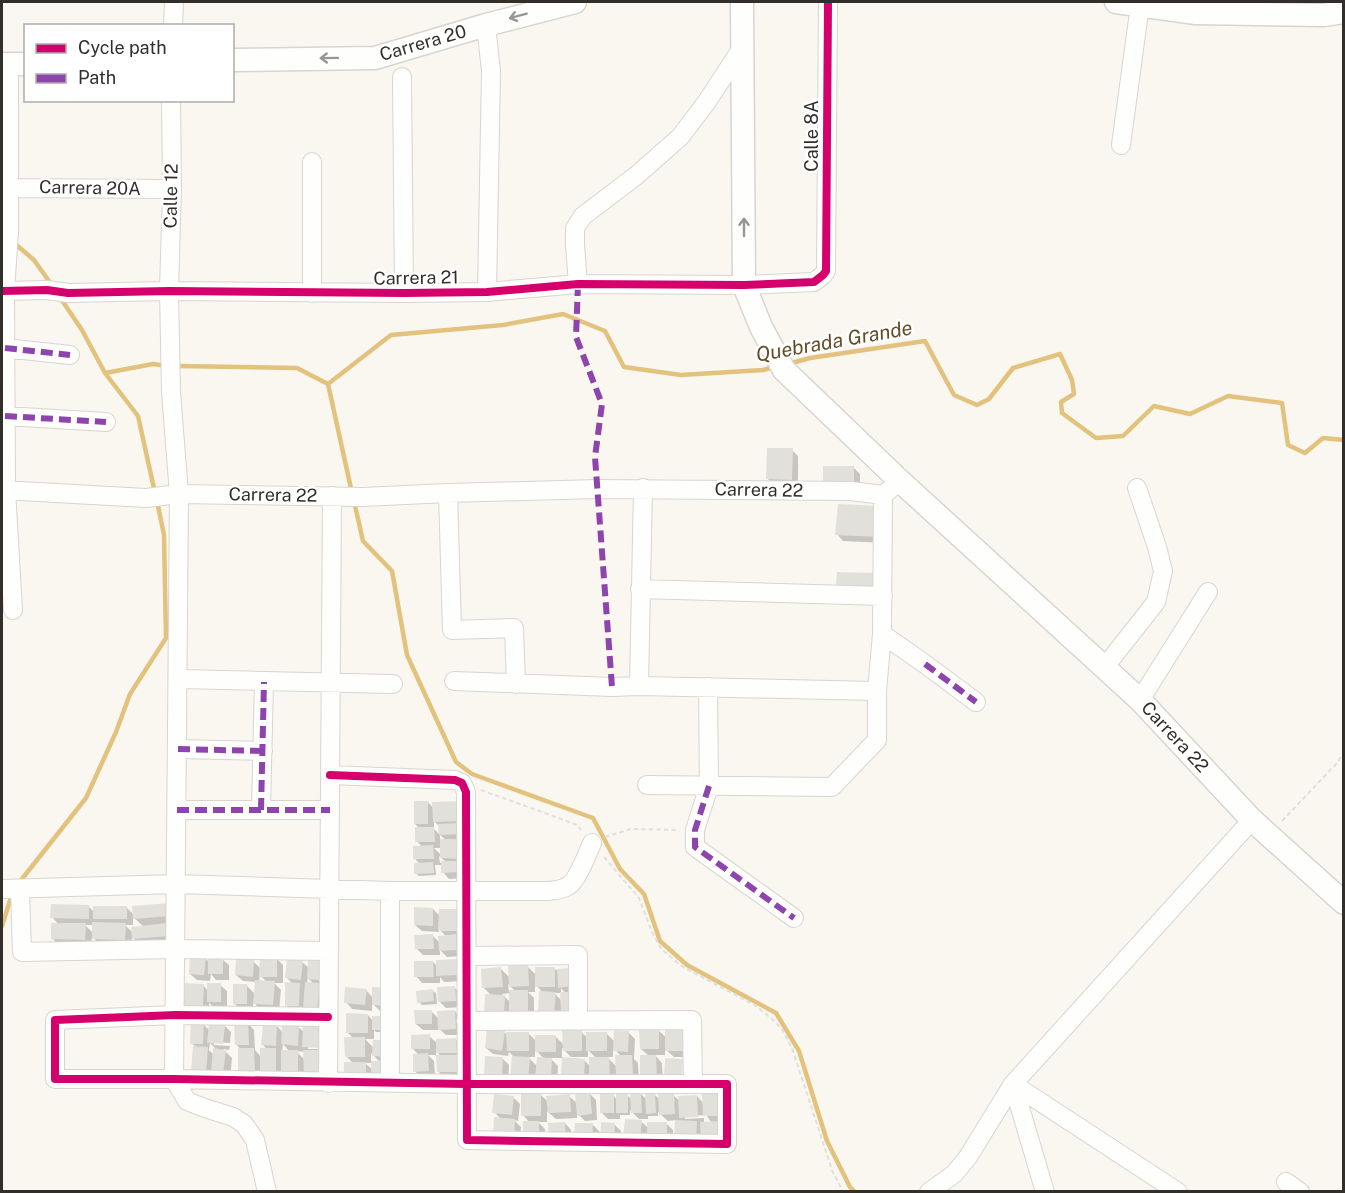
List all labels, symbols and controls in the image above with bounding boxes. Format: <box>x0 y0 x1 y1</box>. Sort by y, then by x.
one-way arrow <box>509 11 528 23</box>
street label: Carrera 20 <box>377 20 469 65</box>
legend <box>24 24 234 102</box>
text: Cycle path <box>78 37 167 58</box>
one-way arrow <box>319 53 339 64</box>
text: Path <box>78 67 116 88</box>
street label: Calle 8A <box>801 100 822 172</box>
street label: Calle 12 <box>159 163 182 229</box>
street label: Carrera 20A <box>39 176 141 199</box>
one-way arrow <box>738 217 750 237</box>
street label: Carrera 21 <box>373 266 459 289</box>
water label: Quebrada Grande <box>754 315 914 367</box>
street label: Carrera 22 <box>714 478 804 501</box>
street label: Carrera 22 <box>228 483 318 506</box>
street label: Carrera 22 <box>1137 697 1213 776</box>

